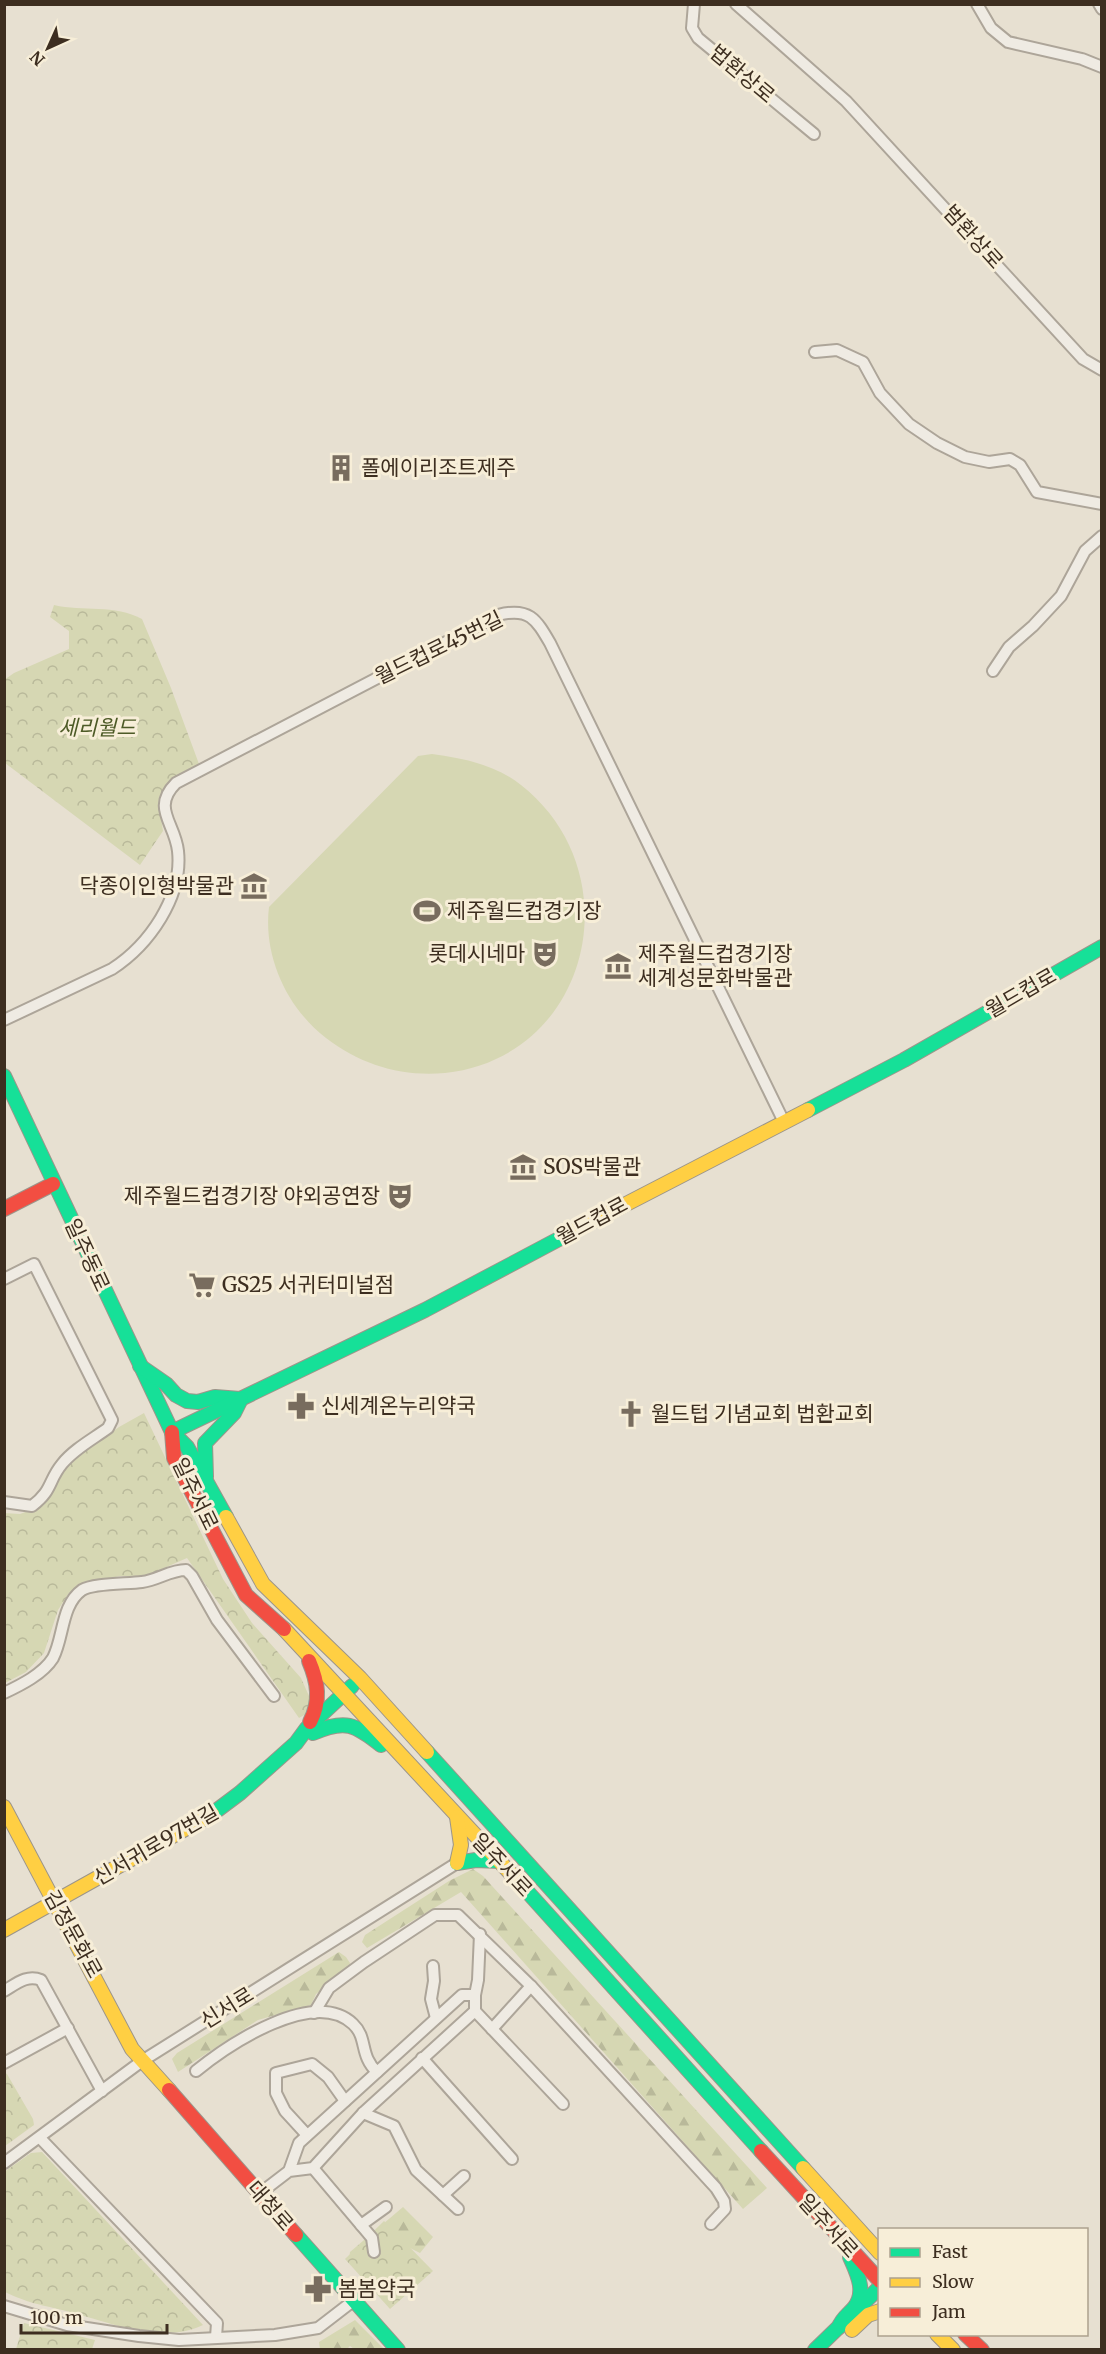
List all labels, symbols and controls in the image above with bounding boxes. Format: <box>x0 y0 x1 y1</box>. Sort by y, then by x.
north arrow <box>18 18 78 78</box>
street label: 법환상로 <box>704 38 781 109</box>
text: N <box>26 47 49 70</box>
street label: 범환상로 <box>937 199 1009 274</box>
building icon: 폴에이리조트제주 <box>326 453 356 483</box>
place label: 폴에이리조트제주 <box>361 454 516 481</box>
street label: 월드컵로45번길 <box>370 605 507 690</box>
park label: 세리월드 <box>58 714 136 741</box>
museum icon: 닥종이인형박물관 <box>239 871 269 901</box>
place label: 닥종이인형박물관 <box>79 872 234 899</box>
sports icon: 제주월드컵경기장 <box>412 896 442 926</box>
place label: 제주월드컵경기장 <box>447 897 602 924</box>
theatre icon: 롯데시네마 <box>530 939 560 969</box>
place label: 롯데시네마 <box>428 940 525 967</box>
place label: 제주월드컵경기장 세계성문화박물관 <box>638 940 793 991</box>
museum icon: 제주월드컵경기장 세계성문화박물관 <box>603 951 633 981</box>
street label: 월드컵로 <box>981 962 1061 1024</box>
museum icon: SOS박물관 <box>508 1152 538 1182</box>
place label: SOS박물관 <box>543 1153 641 1180</box>
theatre icon: 제주월드컵경기장 야외공연장 <box>385 1181 415 1211</box>
place label: 제주월드컵경기장 야외공연장 <box>124 1182 380 1209</box>
street label: 월드컵로 <box>551 1190 632 1251</box>
street label: 일주동로 <box>59 1214 116 1296</box>
supermarket icon: GS25 서귀터미널점 <box>187 1270 217 1300</box>
place label: GS25 서귀터미널점 <box>222 1271 394 1298</box>
pharmacy icon: 신세계온누리약국 <box>286 1391 316 1421</box>
place label: 신세계온누리약국 <box>321 1392 476 1419</box>
church icon: 월드텁 기념교회 법환교회 <box>616 1399 646 1429</box>
place label: 월드텁 기념교회 법환교회 <box>651 1400 873 1427</box>
street label: 일주서로 <box>166 1453 225 1534</box>
street label: 신서귀로97번길 <box>88 1798 223 1891</box>
street label: 일주서로 <box>466 1827 539 1902</box>
street label: 김정문화로 <box>38 1885 109 1983</box>
street label: 신서로 <box>195 1981 258 2034</box>
street label: 대청로 <box>241 2175 300 2236</box>
street label: 일주서로 <box>792 2188 864 2263</box>
legend <box>878 2228 1088 2336</box>
text: Fast <box>932 2240 968 2263</box>
text: Slow <box>932 2270 975 2293</box>
pharmacy icon: 봄봄약국 <box>303 2274 333 2304</box>
place label: 봄봄약국 <box>338 2275 415 2302</box>
scale bar <box>21 2297 166 2335</box>
text: Jam <box>931 2300 966 2323</box>
text: 100 m <box>30 2306 83 2329</box>

